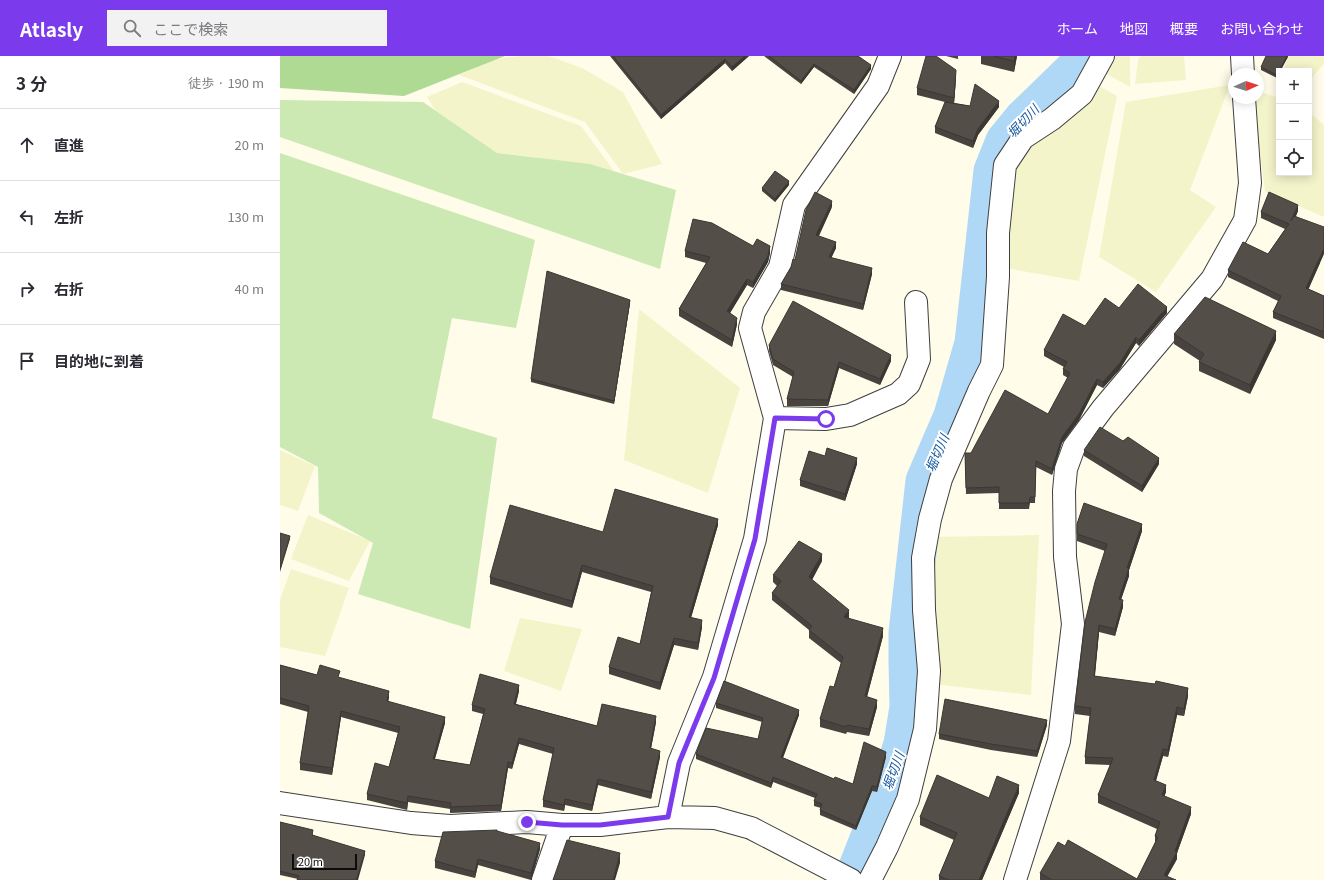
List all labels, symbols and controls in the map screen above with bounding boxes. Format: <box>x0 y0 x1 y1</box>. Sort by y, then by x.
search box <box>107 10 387 46</box>
text: Atlasly <box>20 15 83 42</box>
icon: search <box>121 17 143 39</box>
text: ここで検索 <box>153 18 228 39</box>
text: ホーム <box>1056 18 1098 38</box>
text: 地図 <box>1120 18 1148 38</box>
text: 概要 <box>1170 18 1198 38</box>
text: お問い合わせ <box>1220 18 1304 38</box>
north arrow <box>1228 68 1264 104</box>
map controls <box>1276 68 1312 176</box>
button: + <box>1276 68 1312 104</box>
text: 3 分 <box>16 70 47 95</box>
text: 徒歩 · 190 m <box>188 73 264 92</box>
water label: 堀切川 <box>1002 98 1044 141</box>
button: − <box>1276 104 1312 140</box>
icon: ahead <box>16 134 38 156</box>
text: 直進 <box>54 134 84 155</box>
text: 20 m <box>235 135 264 154</box>
button: locate <box>1276 140 1312 176</box>
icon: left <box>16 206 38 228</box>
text: 左折 <box>54 206 84 227</box>
text: 130 m <box>227 207 264 226</box>
icon: right <box>16 278 38 300</box>
text: 右折 <box>54 278 84 299</box>
text: 40 m <box>235 279 264 298</box>
icon: arrive <box>16 350 38 372</box>
text: 目的地に到着 <box>54 350 144 371</box>
route start <box>817 410 835 428</box>
water label: 堀切川 <box>920 429 954 474</box>
water label: 堀切川 <box>877 747 909 792</box>
route end <box>518 813 536 831</box>
scale bar <box>292 852 357 871</box>
text: 20 m <box>298 853 323 869</box>

